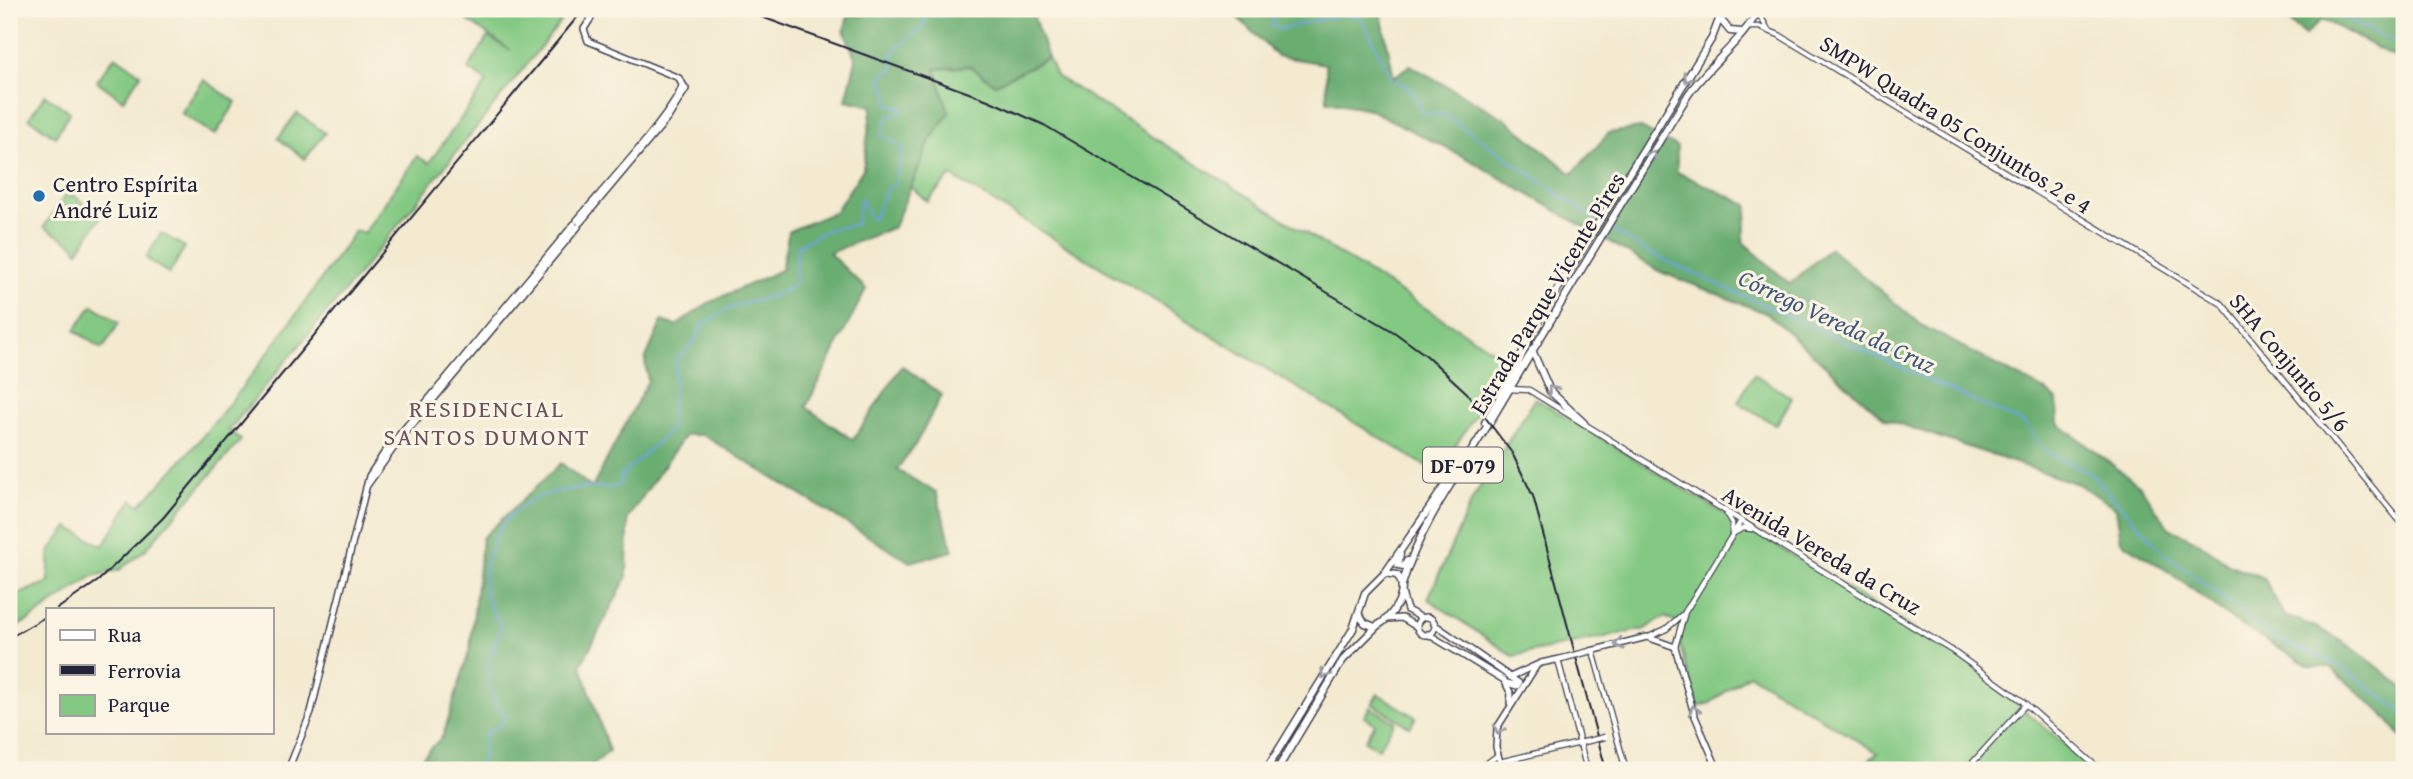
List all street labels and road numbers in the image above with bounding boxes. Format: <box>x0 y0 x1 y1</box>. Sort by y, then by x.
street label: SMPW Quadra 05 Conjuntos 2 e 4 <box>1814 27 2098 221</box>
street label: Estrada Parque Vicente Pires <box>1461 166 1633 420</box>
street label: SHA Conjunto 5/6 <box>2222 285 2358 439</box>
road number: DF-079 <box>1423 448 1503 482</box>
street label: Avenida Vereda da Cruz <box>1716 477 1928 623</box>

